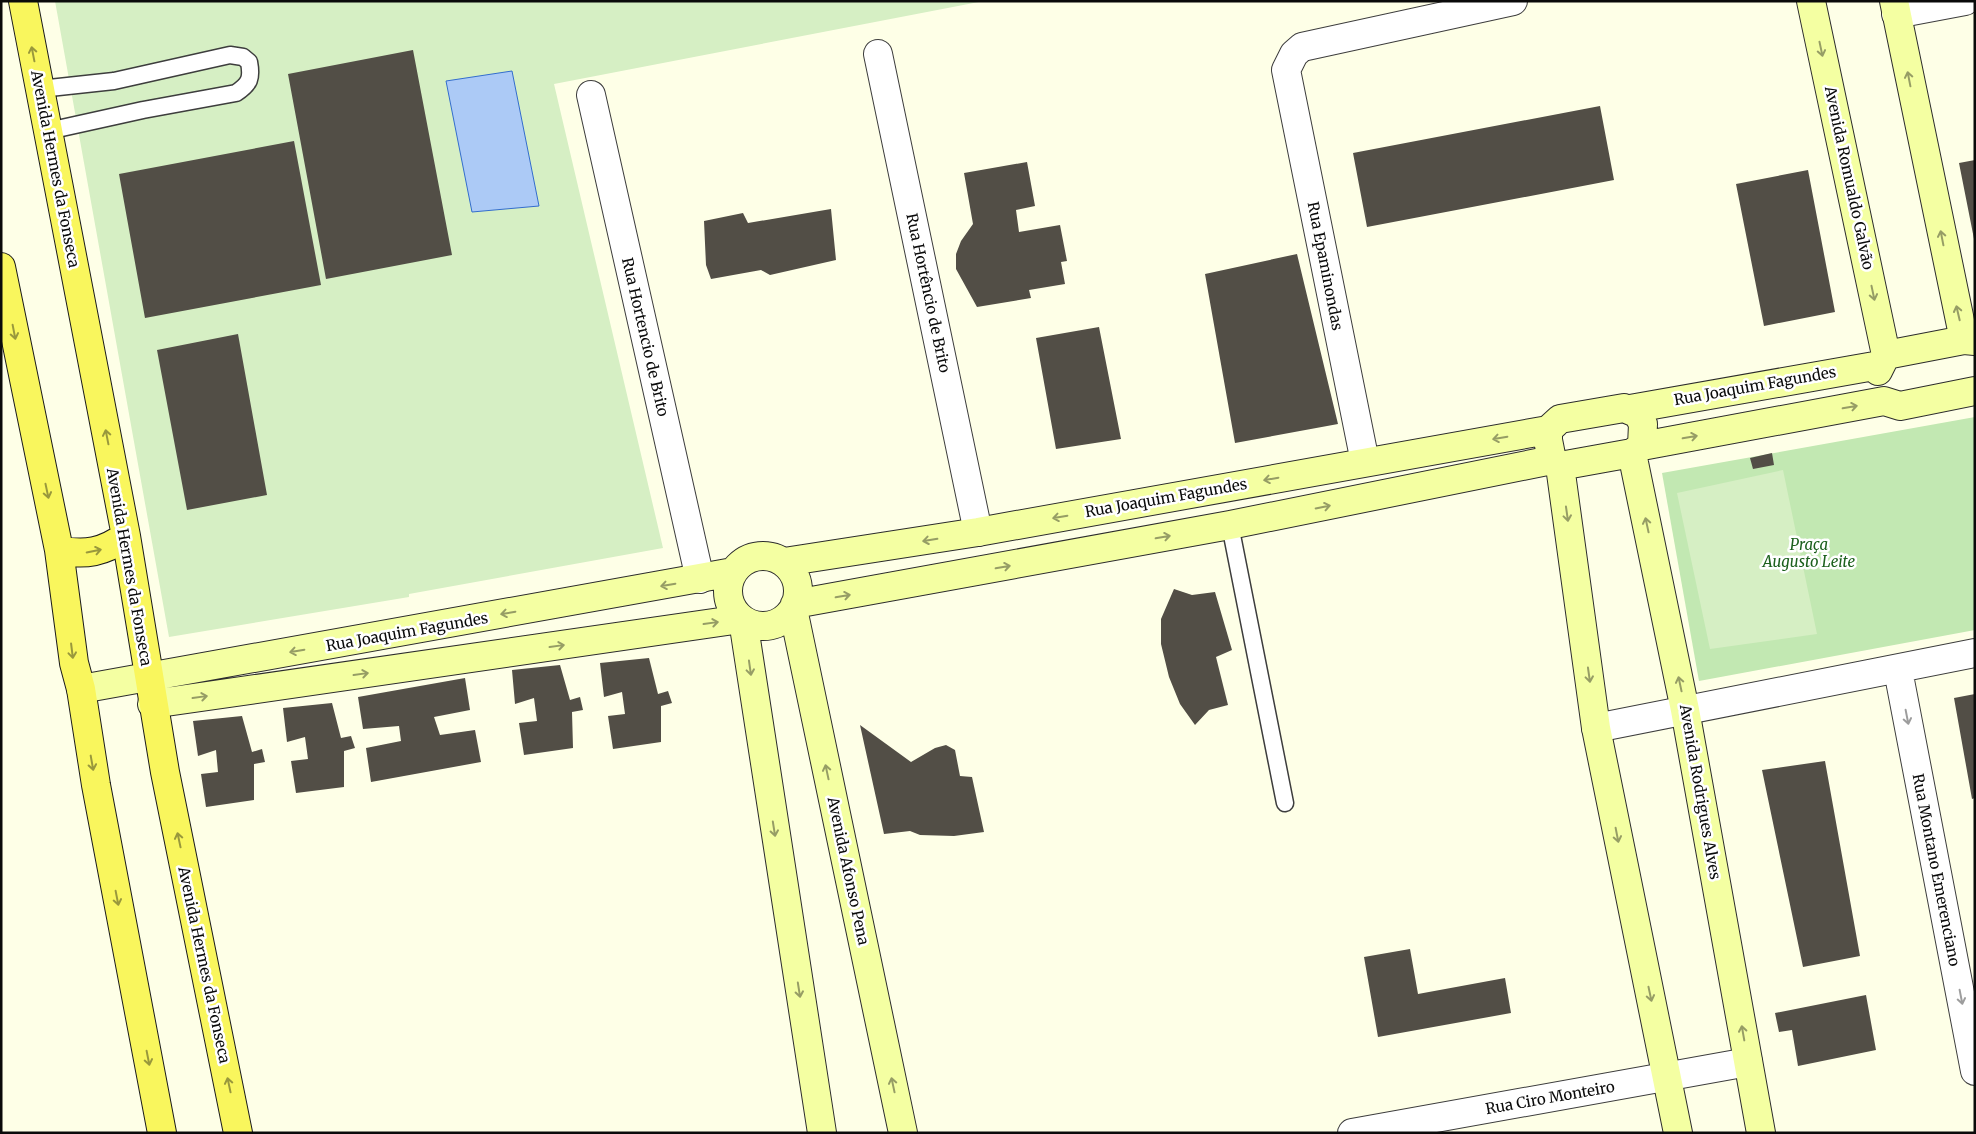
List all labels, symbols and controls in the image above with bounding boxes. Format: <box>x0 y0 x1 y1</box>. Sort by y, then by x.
one-way arrow <box>1817 40 1826 56</box>
one-way arrow <box>28 46 38 62</box>
street label: Avenida Hermes da Fonseca <box>27 68 84 269</box>
one-way arrow <box>1904 71 1914 87</box>
street label: Avenida Romualdo Galvão <box>1821 83 1878 272</box>
street label: Rua Epaminondas <box>1304 200 1347 332</box>
street label: Rua Hortêncio de Brito <box>902 211 955 375</box>
one-way arrow <box>1937 230 1946 246</box>
street label: Rua Hortencio de Brito <box>618 256 673 419</box>
one-way arrow <box>1869 285 1878 301</box>
one-way arrow <box>1953 305 1962 321</box>
one-way arrow <box>10 323 20 339</box>
street label: Rua Joaquim Fagundes <box>1672 362 1838 409</box>
one-way arrow <box>1841 402 1857 412</box>
one-way arrow <box>101 429 111 445</box>
one-way arrow <box>1682 431 1698 441</box>
one-way arrow <box>1493 434 1509 444</box>
street label: Avenida Hermes da Fonseca <box>103 465 156 667</box>
street label: Rua Joaquim Fagundes <box>1083 474 1249 521</box>
one-way arrow <box>1264 475 1280 484</box>
one-way arrow <box>43 482 52 498</box>
one-way arrow <box>1314 501 1330 511</box>
one-way arrow <box>1562 506 1572 522</box>
one-way arrow <box>1052 513 1068 523</box>
one-way arrow <box>1642 517 1651 533</box>
one-way arrow <box>1155 532 1171 542</box>
one-way arrow <box>923 535 939 545</box>
park label: Praça Augusto Leite <box>1762 535 1856 571</box>
one-way arrow <box>86 546 102 556</box>
one-way arrow <box>995 561 1011 571</box>
one-way arrow <box>661 580 677 590</box>
one-way arrow <box>835 590 851 600</box>
street label: Rua Joaquim Fagundes <box>324 608 490 655</box>
one-way arrow <box>501 609 517 619</box>
one-way arrow <box>703 618 719 628</box>
one-way arrow <box>548 640 564 650</box>
one-way arrow <box>67 643 77 659</box>
one-way arrow <box>289 647 305 657</box>
one-way arrow <box>745 660 755 676</box>
one-way arrow <box>1584 667 1594 683</box>
one-way arrow <box>353 669 369 679</box>
one-way arrow <box>1674 676 1684 692</box>
one-way arrow <box>192 692 208 702</box>
street label: Avenida Rodrigues Alves <box>1676 702 1725 881</box>
one-way arrow <box>1903 709 1912 725</box>
one-way arrow <box>88 755 98 771</box>
one-way arrow <box>822 764 831 780</box>
street label: Rua Montano Emerenciano <box>1908 772 1965 968</box>
street label: Avenida Afonso Pena <box>823 794 873 947</box>
one-way arrow <box>769 821 779 837</box>
one-way arrow <box>1613 827 1623 843</box>
one-way arrow <box>173 832 183 848</box>
street label: Avenida Hermes da Fonseca <box>174 864 235 1065</box>
one-way arrow <box>113 890 123 906</box>
one-way arrow <box>795 981 805 997</box>
one-way arrow <box>1646 986 1655 1002</box>
one-way arrow <box>1956 989 1966 1005</box>
one-way arrow <box>1737 1026 1747 1042</box>
one-way arrow <box>144 1049 153 1065</box>
one-way arrow <box>223 1077 233 1093</box>
one-way arrow <box>888 1077 897 1093</box>
street label: Rua Ciro Monteiro <box>1484 1077 1616 1118</box>

